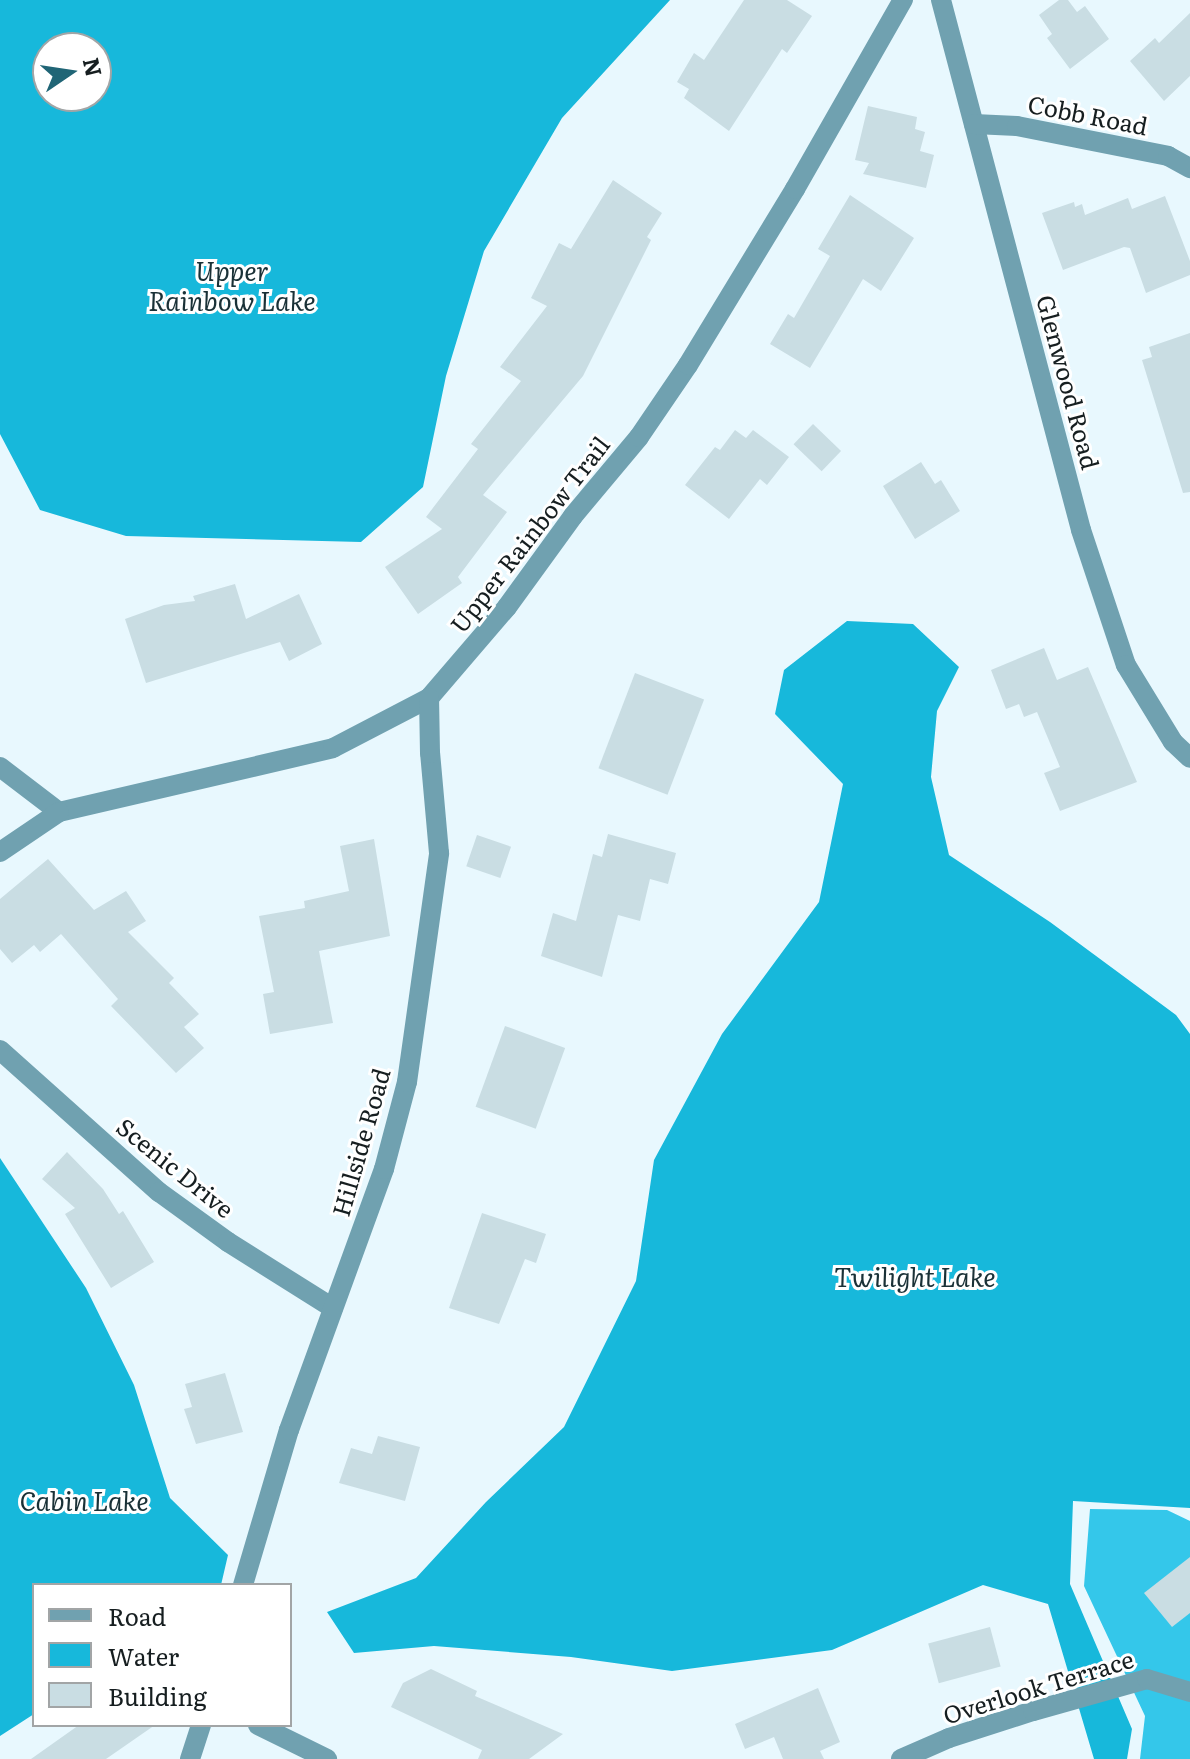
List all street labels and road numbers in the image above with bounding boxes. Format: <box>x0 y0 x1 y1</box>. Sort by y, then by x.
street label: Cobb Road <box>1026 88 1150 140</box>
street label: Glenwood Road <box>1032 292 1106 472</box>
street label: Upper Rainbow Trail <box>443 430 615 638</box>
street label: Hillside Road <box>325 1065 395 1219</box>
street label: Scenic Drive <box>112 1111 240 1223</box>
street label: Overlook Terrace <box>939 1643 1137 1729</box>

